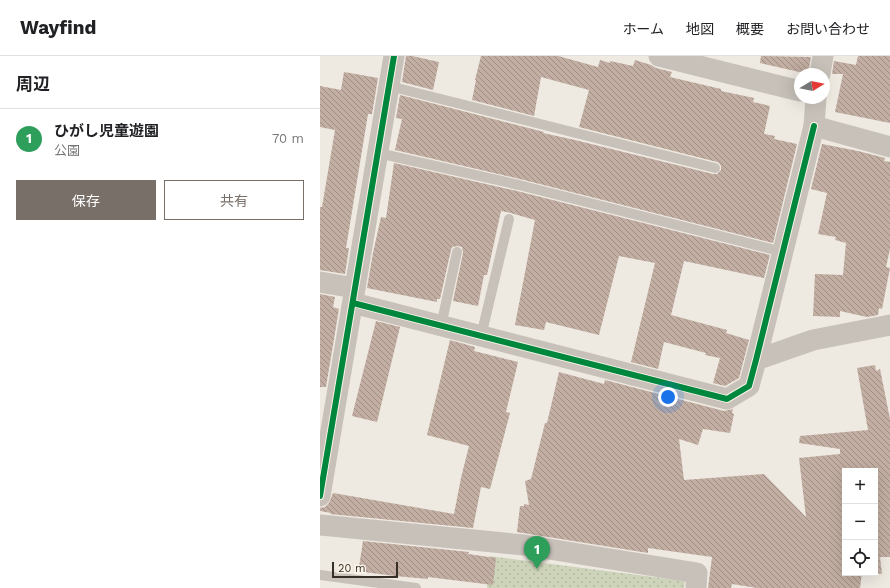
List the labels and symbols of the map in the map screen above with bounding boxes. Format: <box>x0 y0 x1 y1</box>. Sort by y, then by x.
north arrow <box>794 68 830 104</box>
your location <box>658 387 678 407</box>
pin: 1 <box>524 536 550 569</box>
scale bar <box>332 560 398 579</box>

